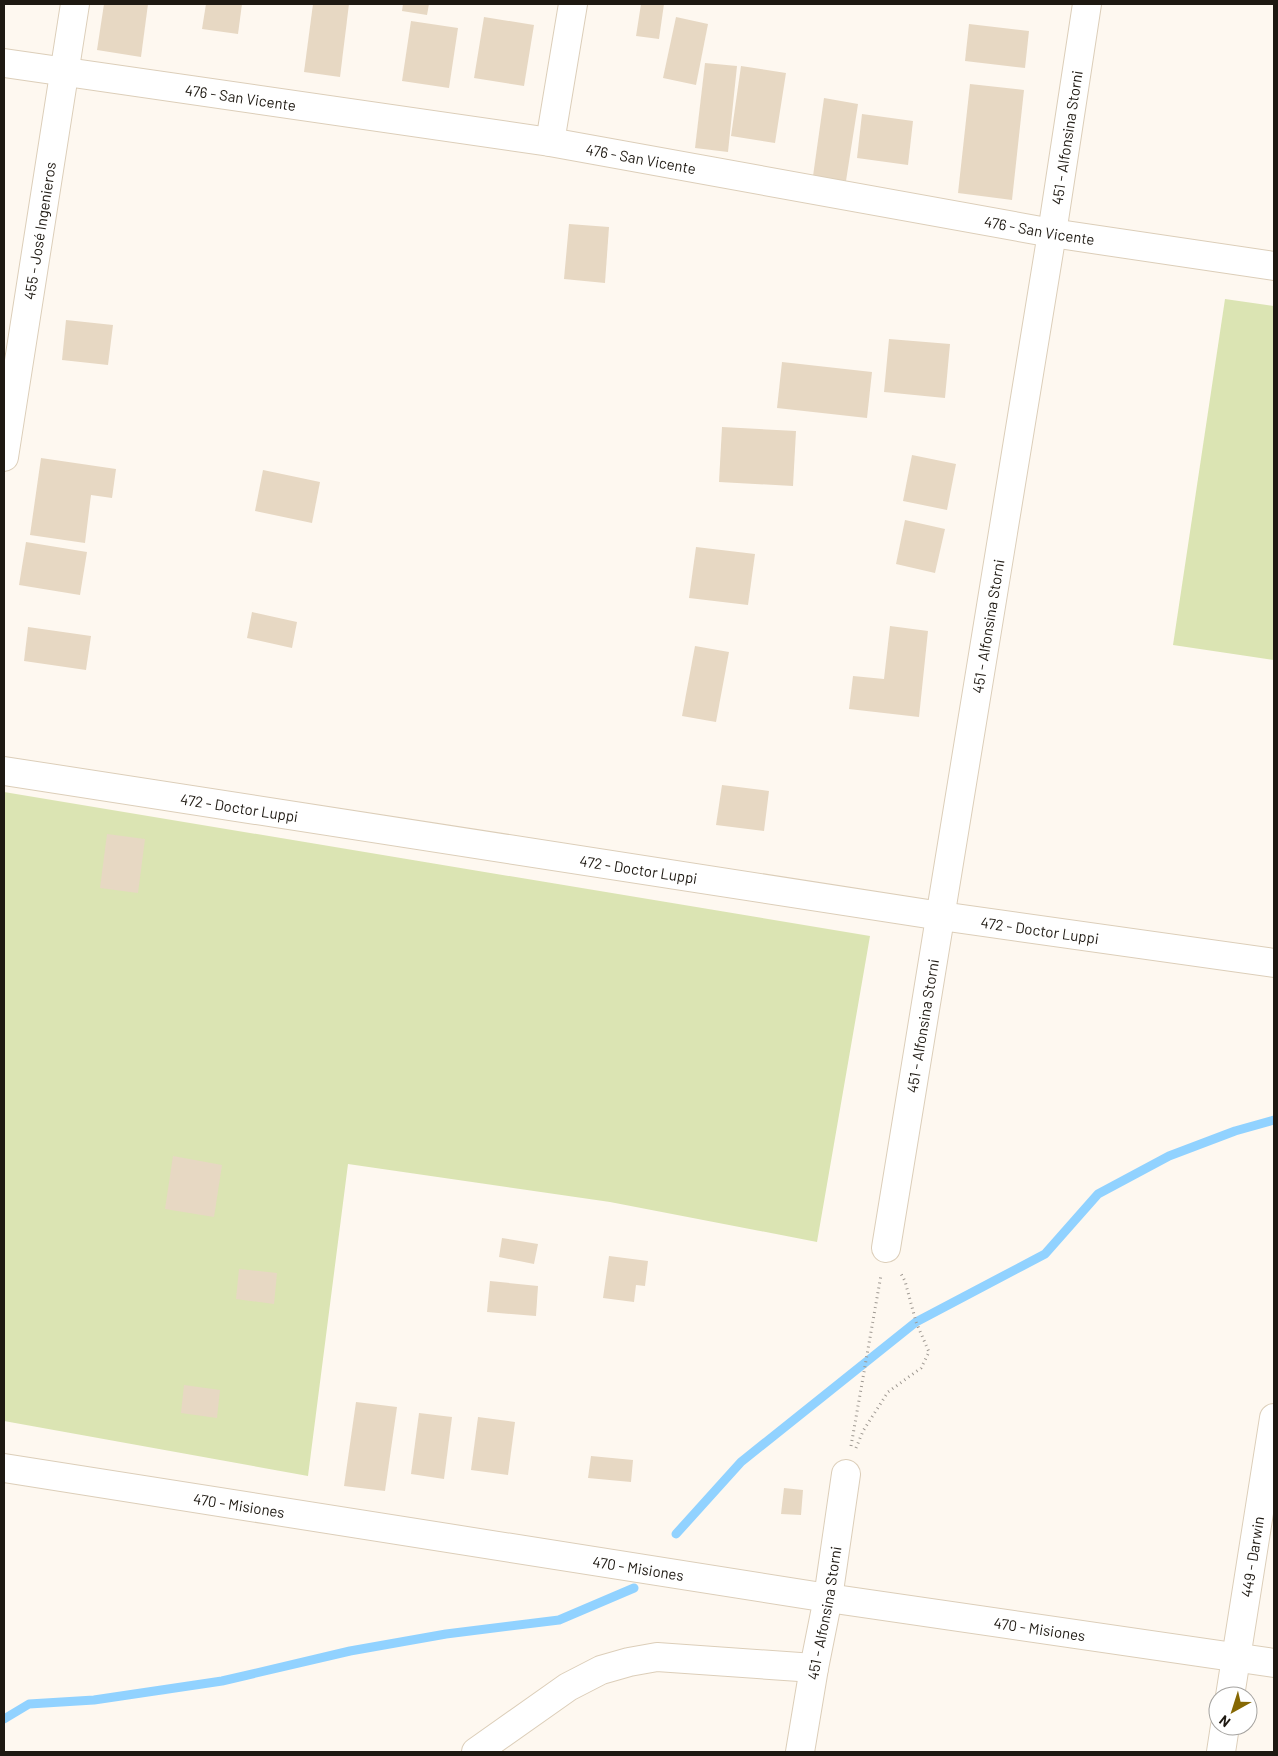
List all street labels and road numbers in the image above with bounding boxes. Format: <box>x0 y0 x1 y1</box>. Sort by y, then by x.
street label: 451 - Alfonsina Storni <box>1047 69 1086 206</box>
street label: 476 - San Vicente <box>184 80 297 114</box>
street label: 476 - San Vicente <box>584 140 698 177</box>
street label: 455 - José Ingenieros <box>20 160 59 301</box>
street label: 476 - San Vicente <box>983 212 1096 248</box>
street label: 451 - Alfonsina Storni <box>968 558 1008 695</box>
street label: 472 - Doctor Luppi <box>179 789 299 825</box>
street label: 472 - Doctor Luppi <box>578 851 699 887</box>
street label: 472 - Doctor Luppi <box>980 913 1100 947</box>
street label: 451 - Alfonsina Storni <box>902 958 942 1094</box>
street label: 470 - Misiones <box>192 1489 286 1521</box>
street label: 449 - Darwin <box>1237 1515 1267 1599</box>
street label: 451 - Alfonsina Storni <box>803 1545 844 1681</box>
street label: 470 - Misiones <box>591 1552 685 1584</box>
street label: 470 - Misiones <box>993 1613 1087 1644</box>

